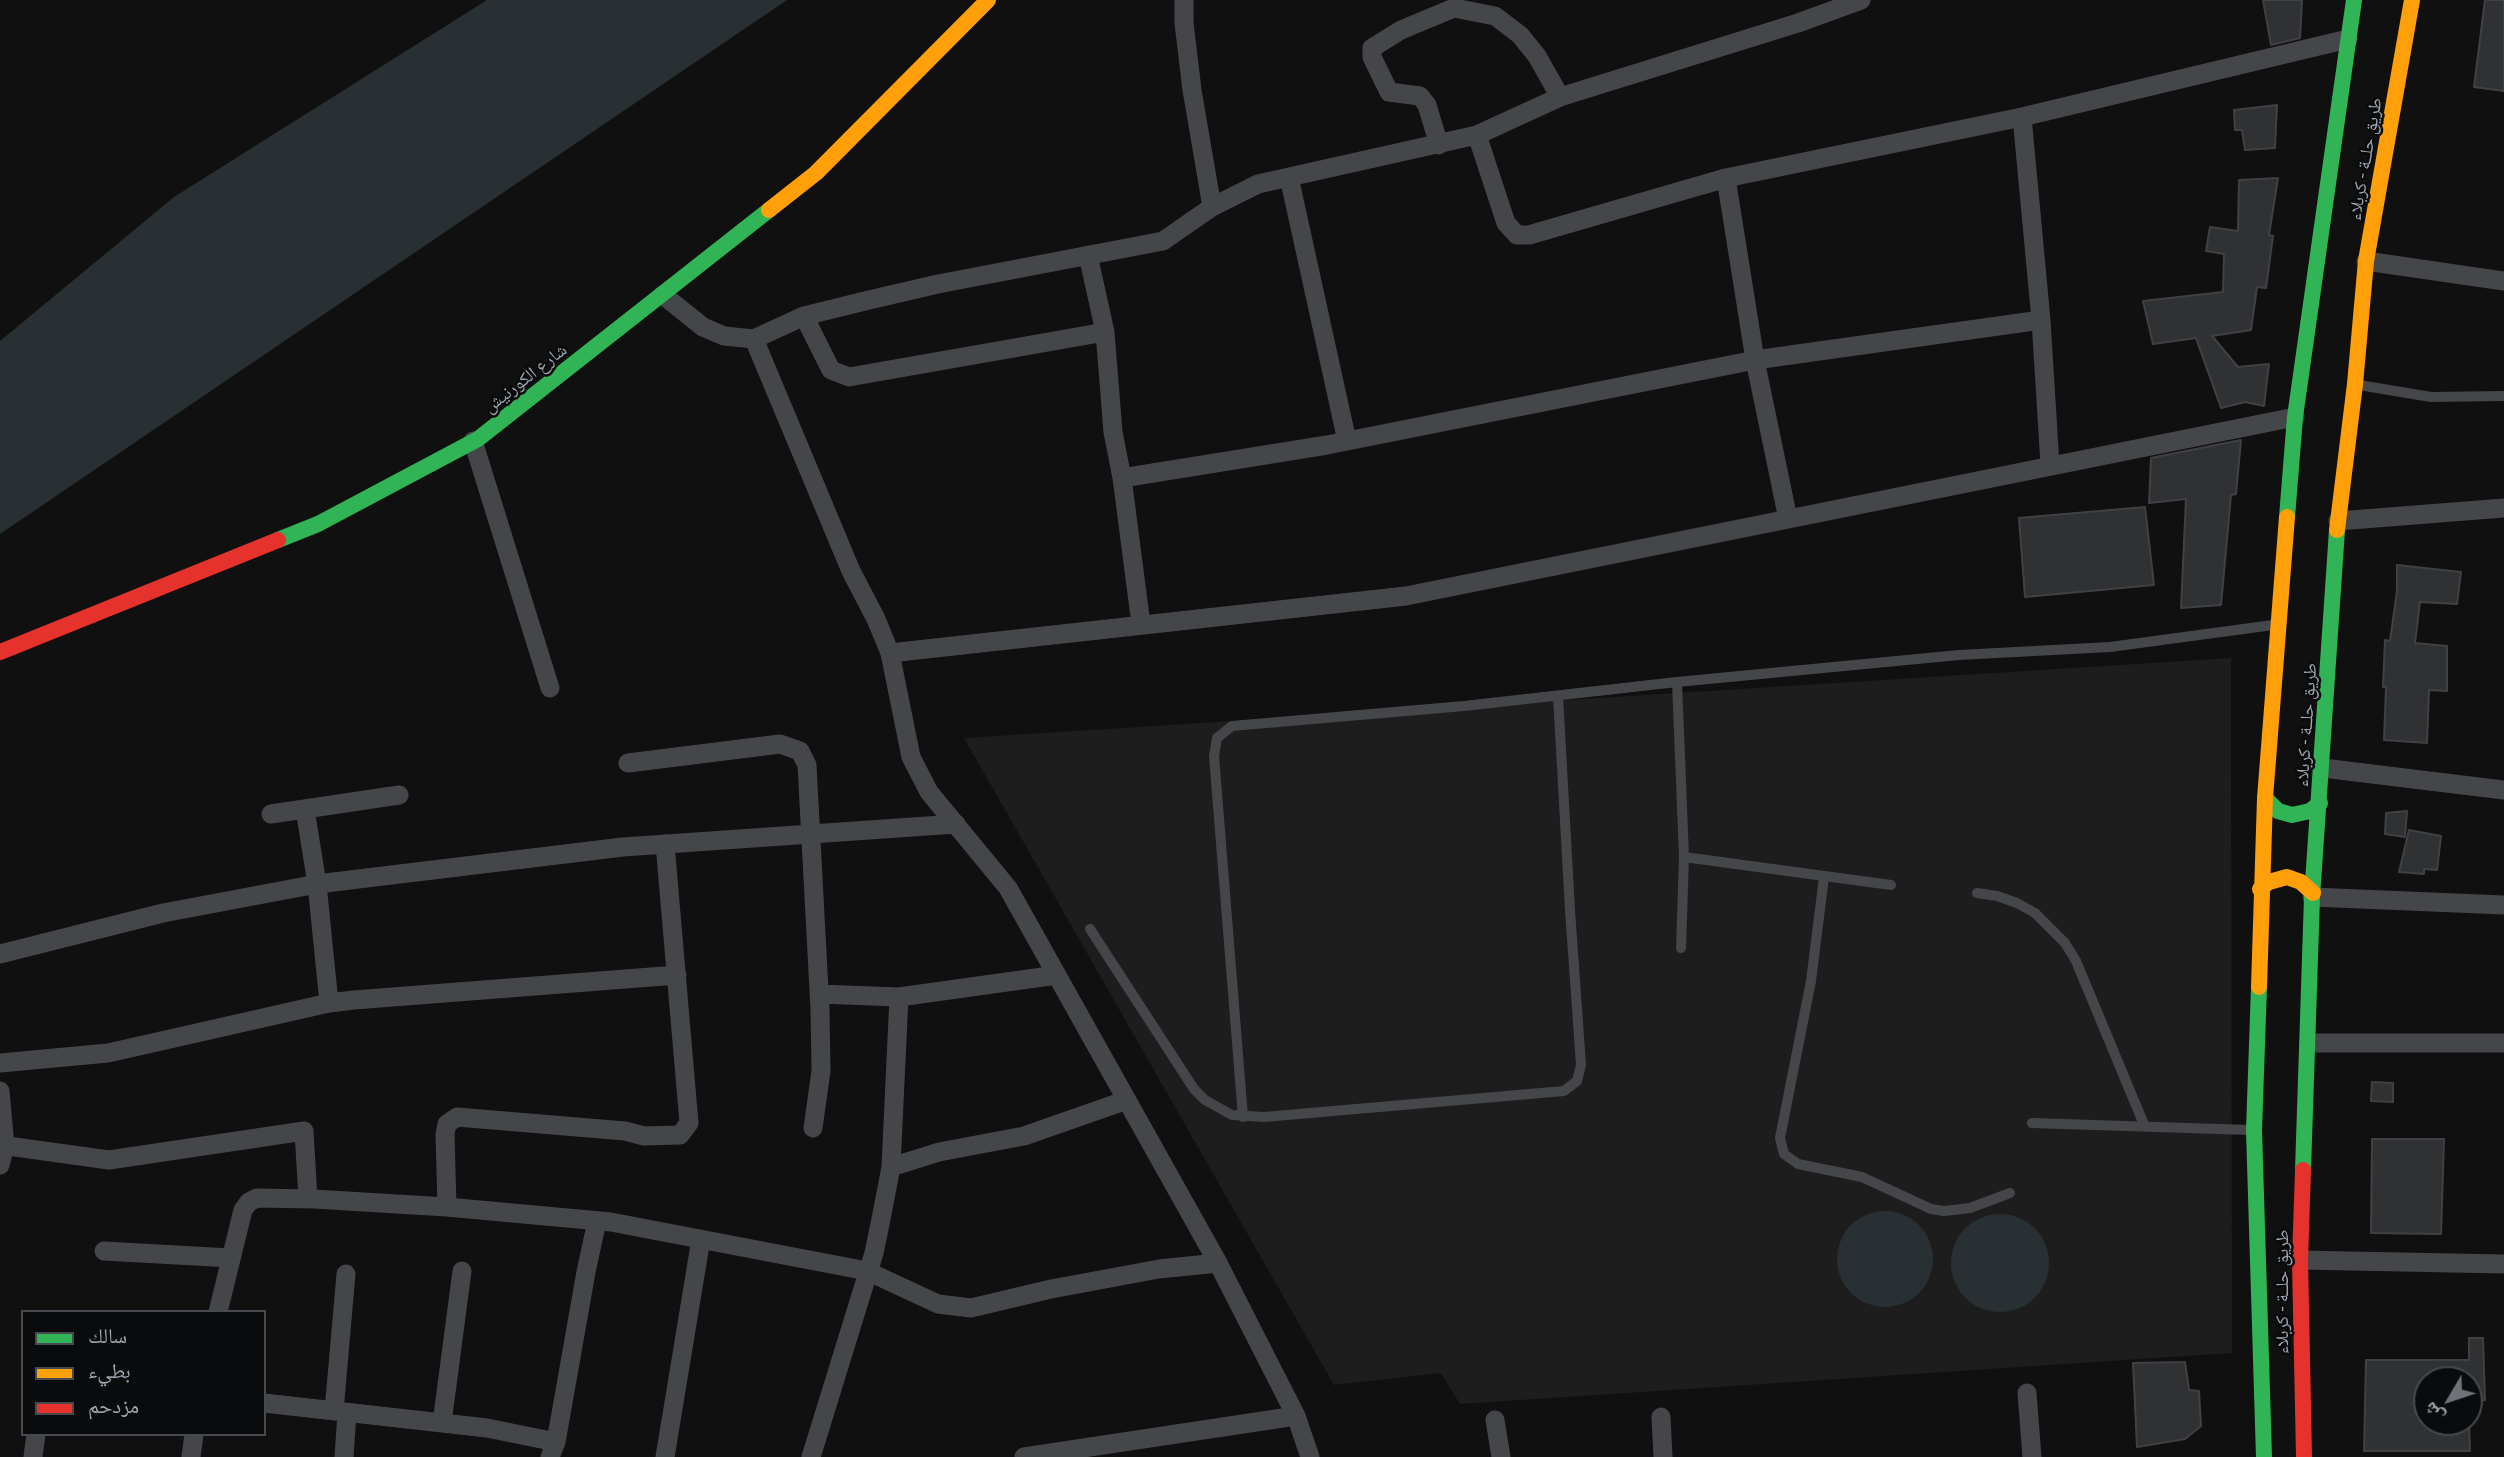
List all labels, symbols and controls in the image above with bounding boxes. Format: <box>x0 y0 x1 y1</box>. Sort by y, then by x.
street label: طريق حلــة - كربلاء <box>2344 96 2386 222</box>
street label: شارع الكورنيش <box>479 339 571 417</box>
street label: طريق حلــة - كربلاء <box>2291 662 2321 788</box>
street label: طريق حلــة - كربلاء <box>2271 1230 2293 1354</box>
legend <box>21 1310 266 1436</box>
text: سالك <box>88 1323 127 1347</box>
text: بطيء <box>88 1358 131 1382</box>
north arrow <box>2413 1366 2483 1436</box>
text: مزدحم <box>88 1393 139 1417</box>
text: ش <box>2418 1398 2448 1428</box>

